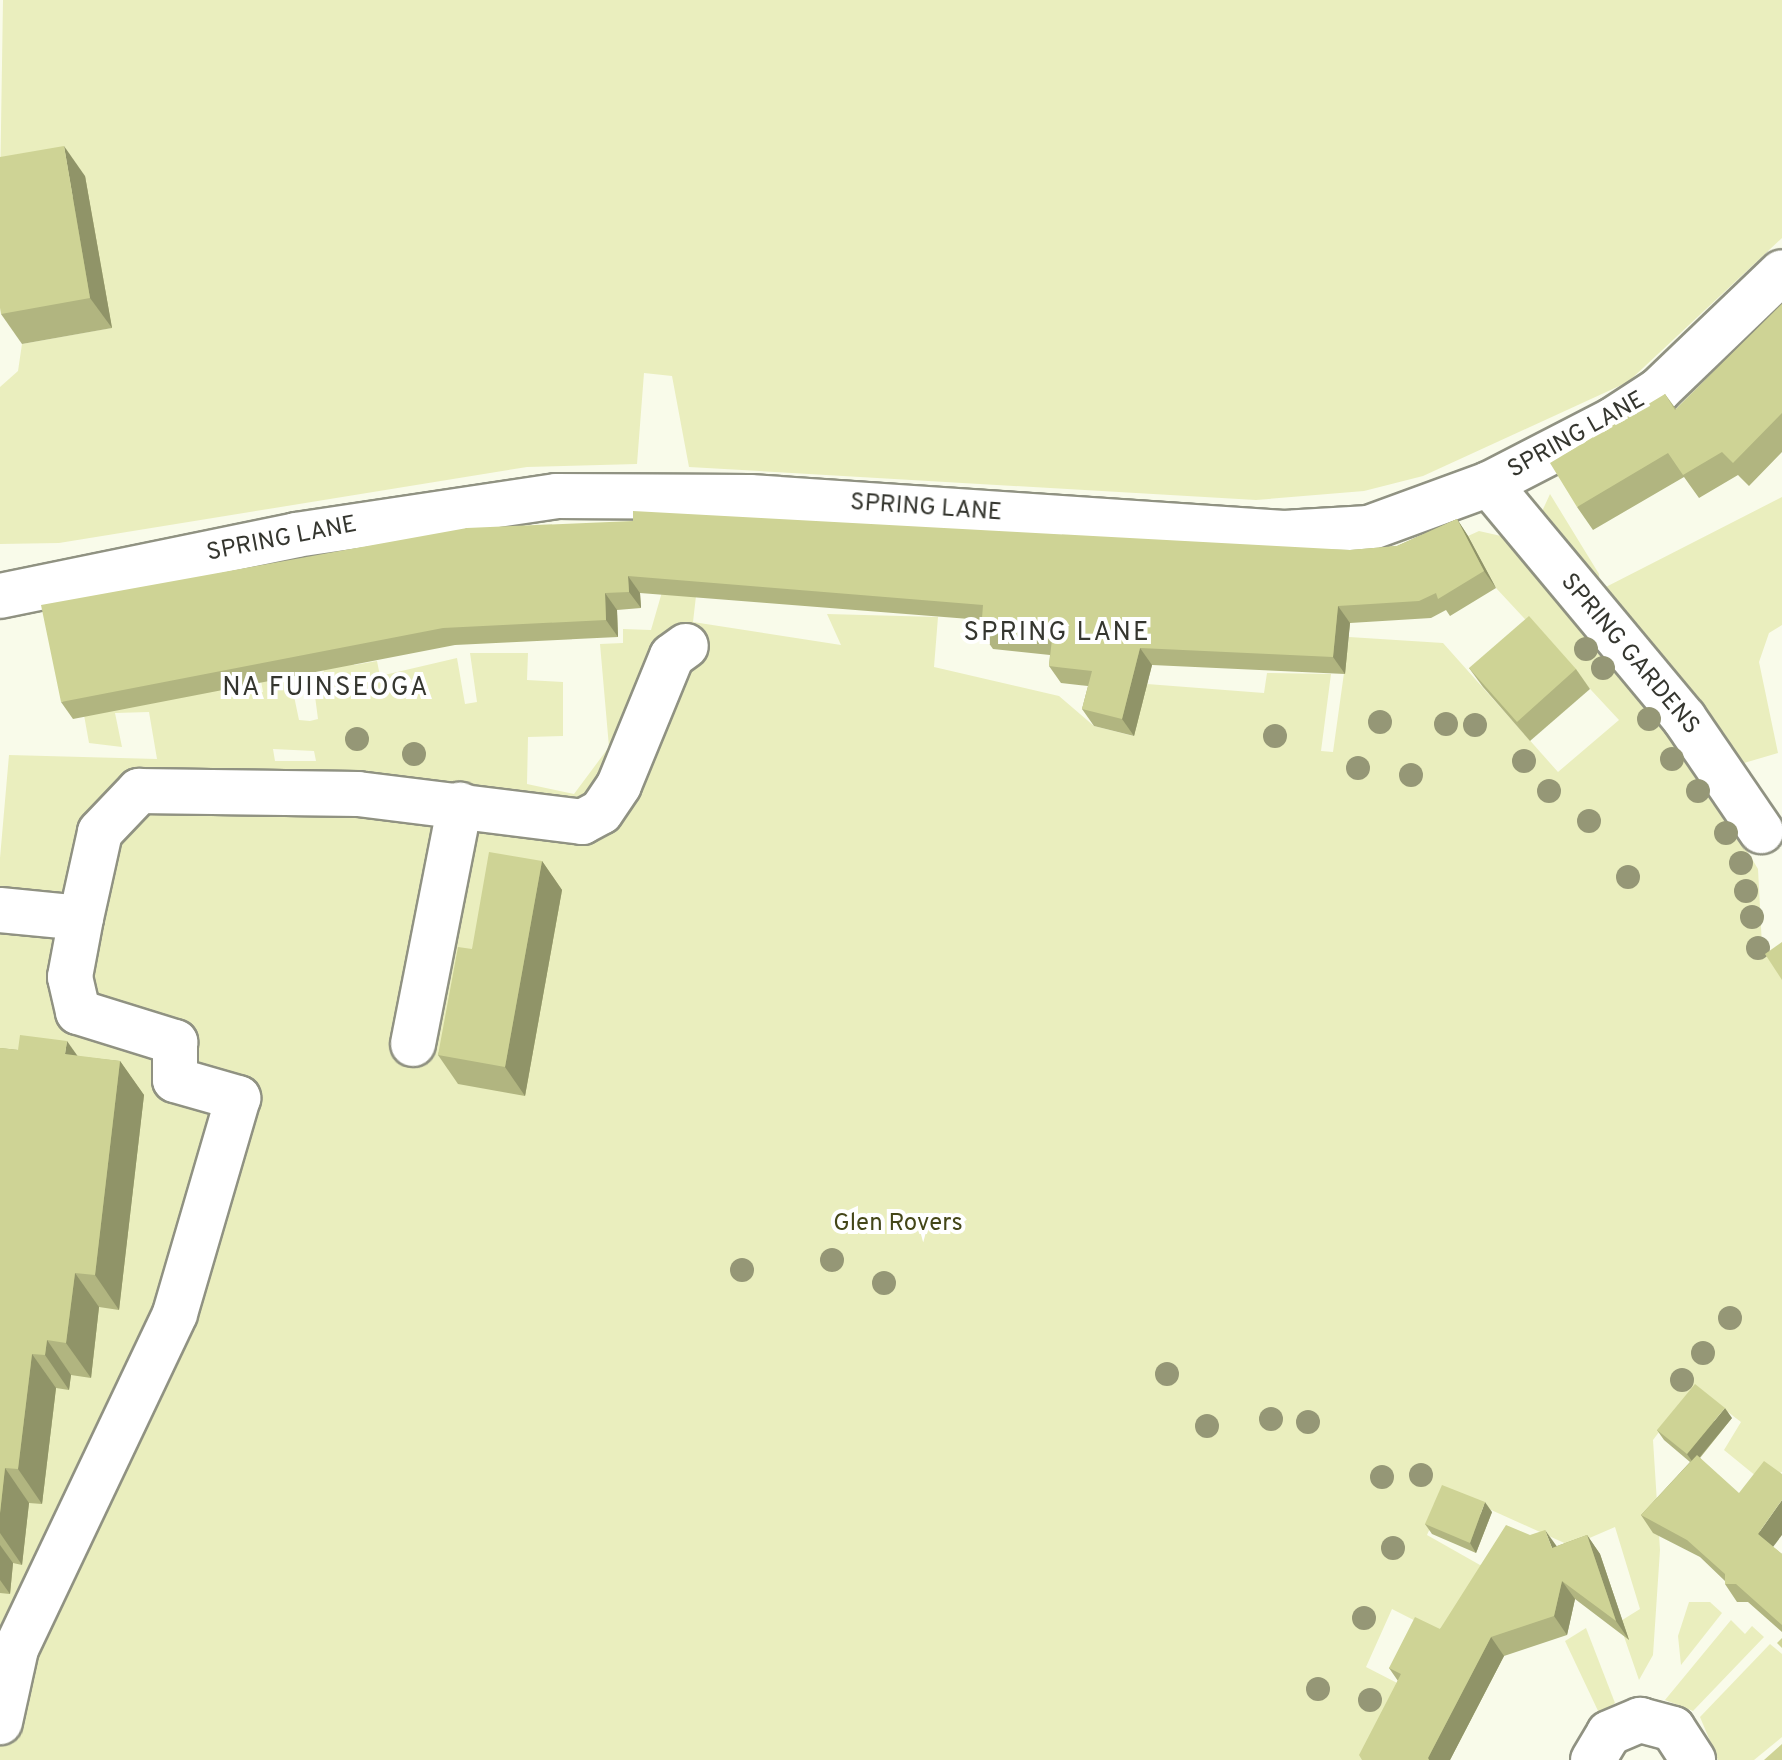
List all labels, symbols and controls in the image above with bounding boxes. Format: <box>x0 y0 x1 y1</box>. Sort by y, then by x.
street label: SPRING LANE <box>1503 387 1651 485</box>
street label: SPRING LANE <box>849 489 1003 529</box>
street label: SPRING LANE <box>205 511 359 569</box>
street label: SPRING GARDENS <box>1553 569 1705 741</box>
district label: SPRING LANE <box>964 618 1150 650</box>
district label: NA FUINSEOGA <box>222 673 430 705</box>
park label: Glen Rovers <box>833 1211 963 1239</box>

